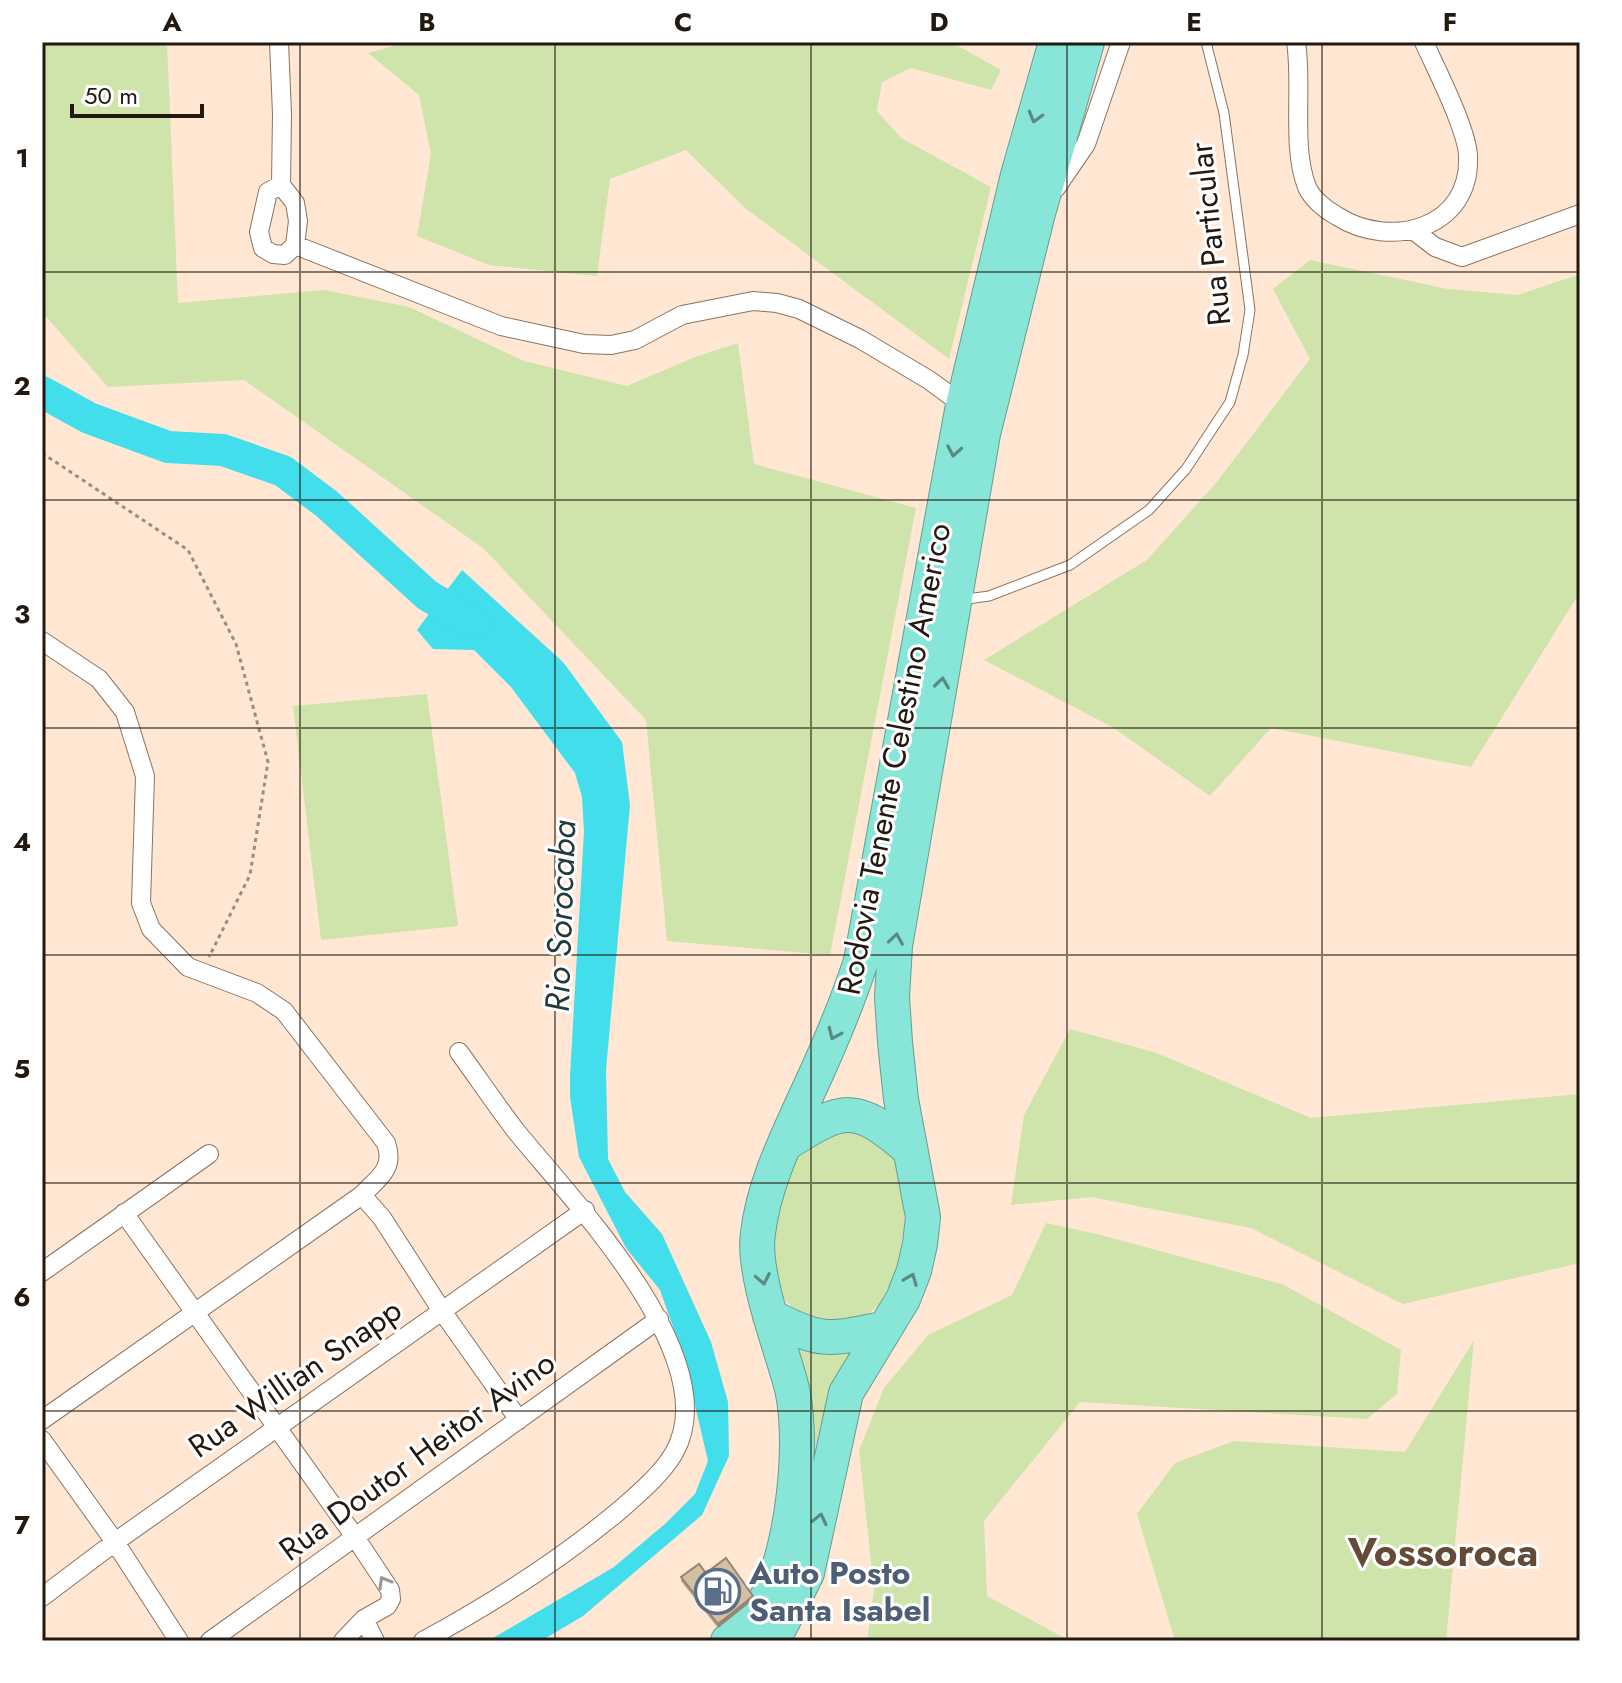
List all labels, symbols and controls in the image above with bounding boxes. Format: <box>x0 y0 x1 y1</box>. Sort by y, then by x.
text: A <box>161 3 182 41</box>
text: B <box>418 3 436 41</box>
text: C <box>674 3 692 41</box>
text: D <box>929 3 949 41</box>
text: E <box>1186 3 1202 41</box>
text: F <box>1443 3 1457 41</box>
scale bar <box>72 68 202 118</box>
text: 50 m <box>84 78 138 113</box>
one-way arrow <box>1027 110 1044 124</box>
text: 1 <box>15 139 29 177</box>
street label: Rua Particular <box>1177 140 1243 328</box>
text: 2 <box>13 367 31 405</box>
one-way arrow <box>946 445 963 458</box>
street label: Rodovia Tenente Celestino Americo <box>826 519 962 999</box>
text: 3 <box>14 595 30 633</box>
one-way arrow <box>933 676 950 689</box>
water label: Rio Sorocaba <box>533 819 588 1013</box>
text: 4 <box>13 823 31 861</box>
one-way arrow <box>887 932 904 946</box>
one-way arrow <box>828 1026 844 1040</box>
text: 5 <box>14 1050 30 1088</box>
one-way arrow <box>753 1272 770 1285</box>
one-way arrow <box>901 1273 918 1287</box>
text: 6 <box>13 1278 31 1316</box>
street label: Rua Willian Snapp <box>179 1287 411 1469</box>
street label: Rua Doutor Heitor Avino <box>270 1340 564 1572</box>
text: 7 <box>14 1506 30 1544</box>
one-way arrow <box>811 1512 828 1526</box>
district label: Vossoroca <box>1347 1523 1538 1581</box>
place label: Auto Posto Santa Isabel <box>748 1550 930 1633</box>
fuel station icon: Auto Posto Santa Isabel <box>694 1567 742 1615</box>
one-way arrow <box>378 1576 393 1590</box>

